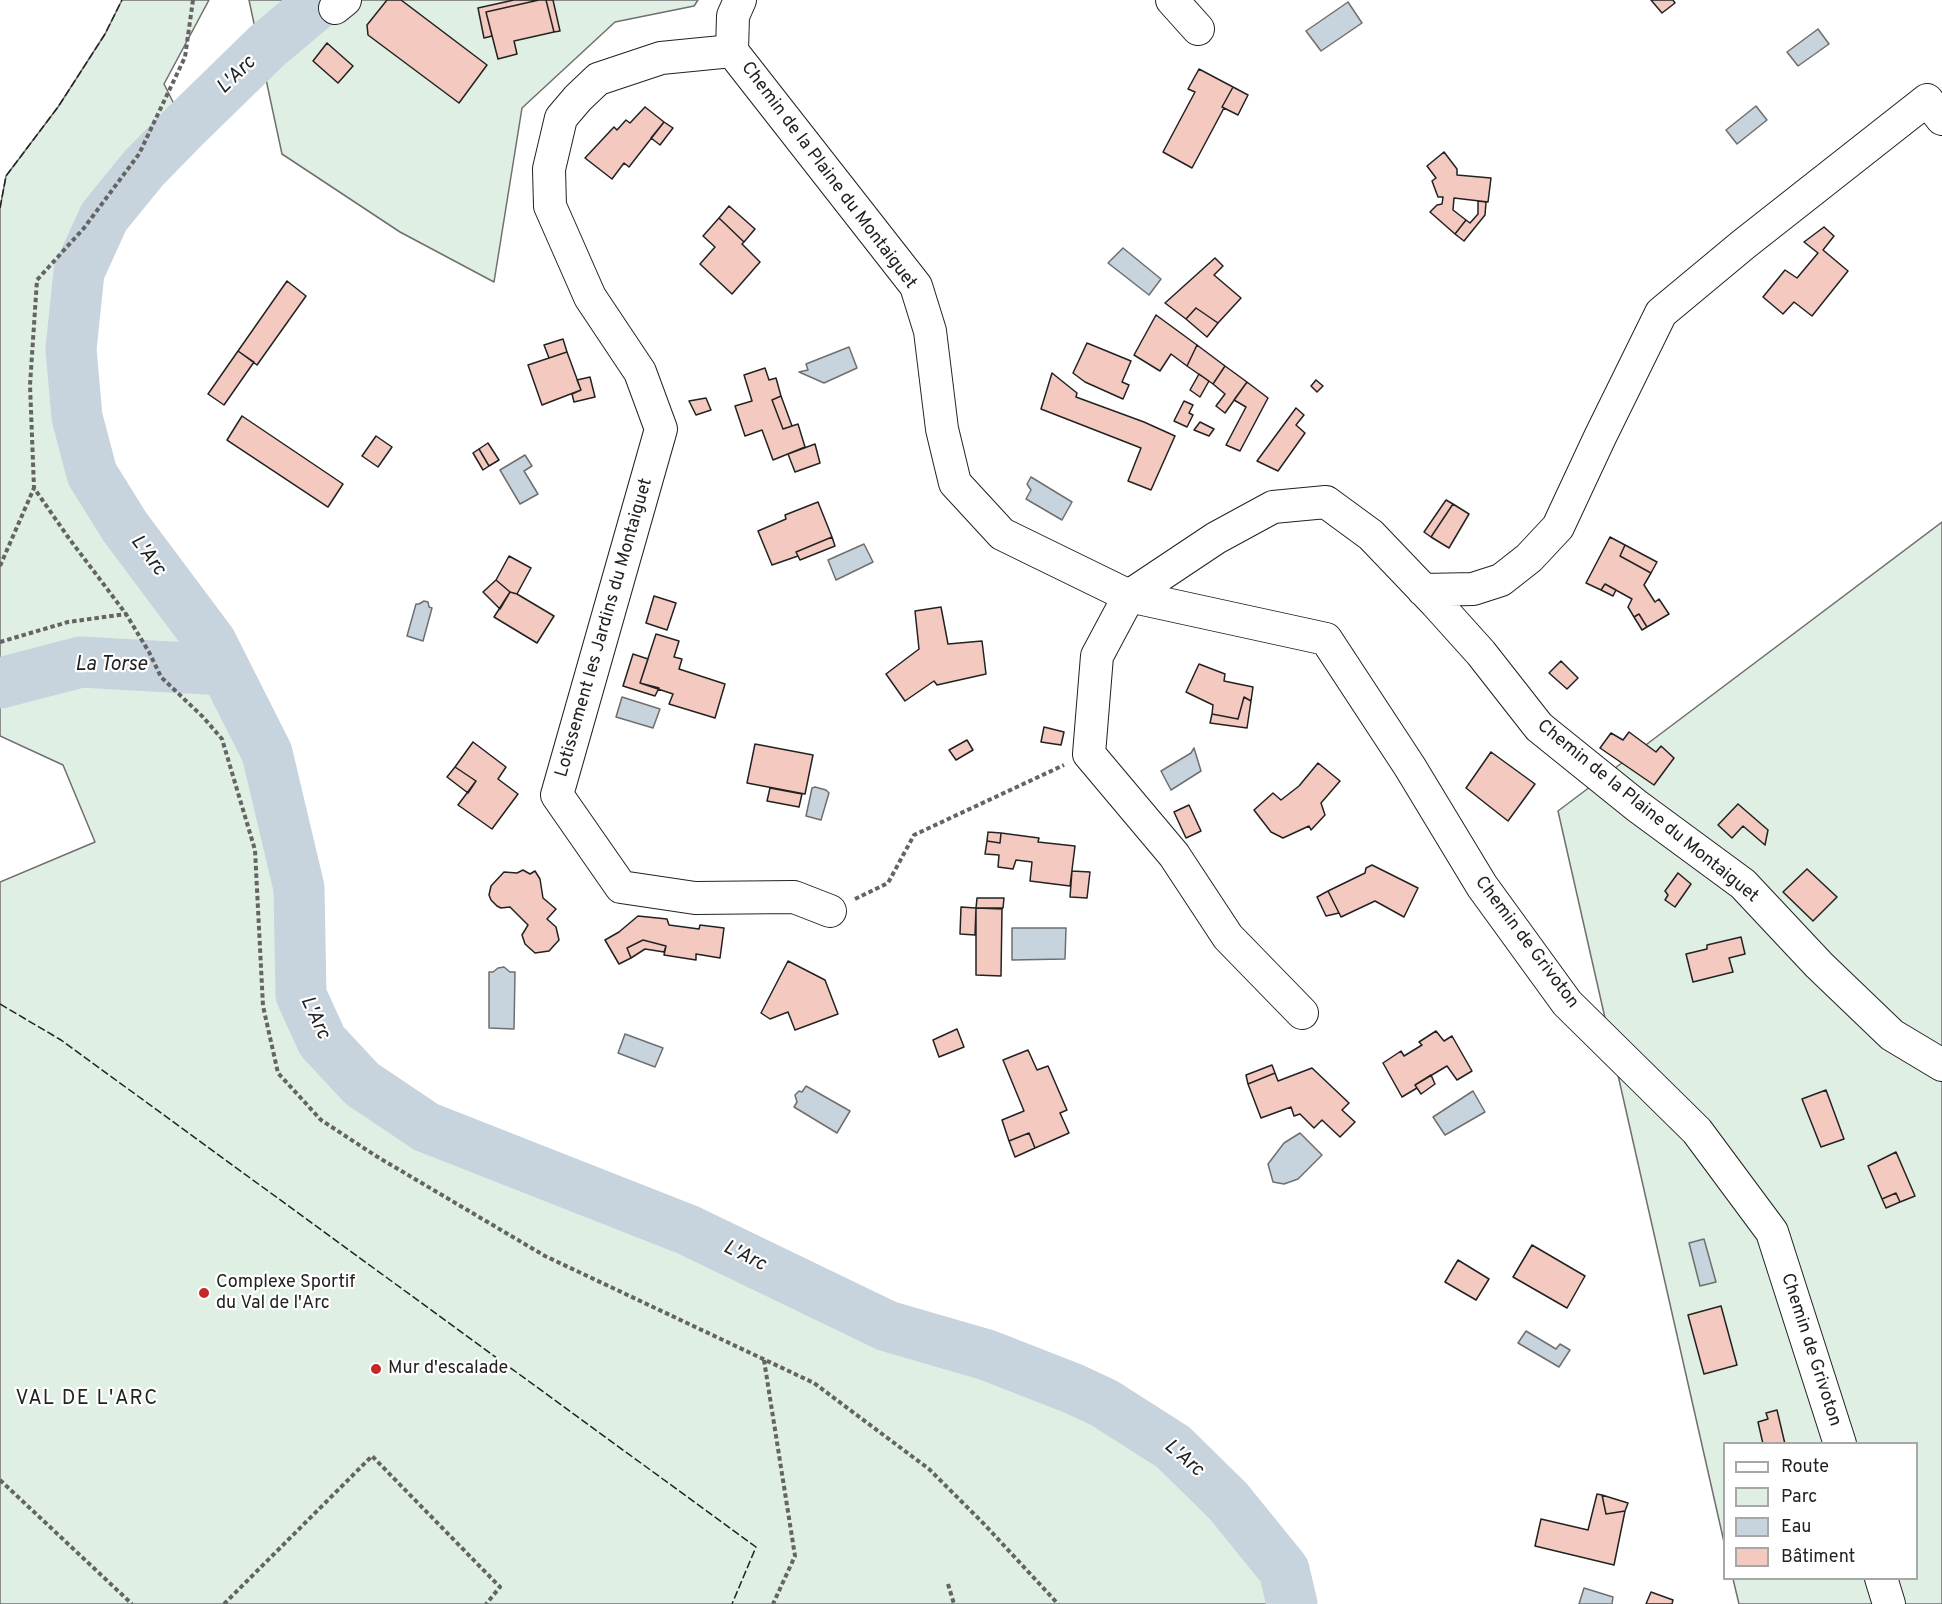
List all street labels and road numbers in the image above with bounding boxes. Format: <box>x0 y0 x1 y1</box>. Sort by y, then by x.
street label: Chemin de la Plaine du Montaiguet <box>735 58 921 294</box>
street label: Lotissement les Jardins du Montaiguet <box>552 476 658 780</box>
street label: Chemin de la Plaine du Montaiguet <box>1532 716 1762 908</box>
street label: Chemin de Grivoton <box>1469 873 1583 1013</box>
street label: Chemin de Grivoton <box>1775 1271 1845 1429</box>

